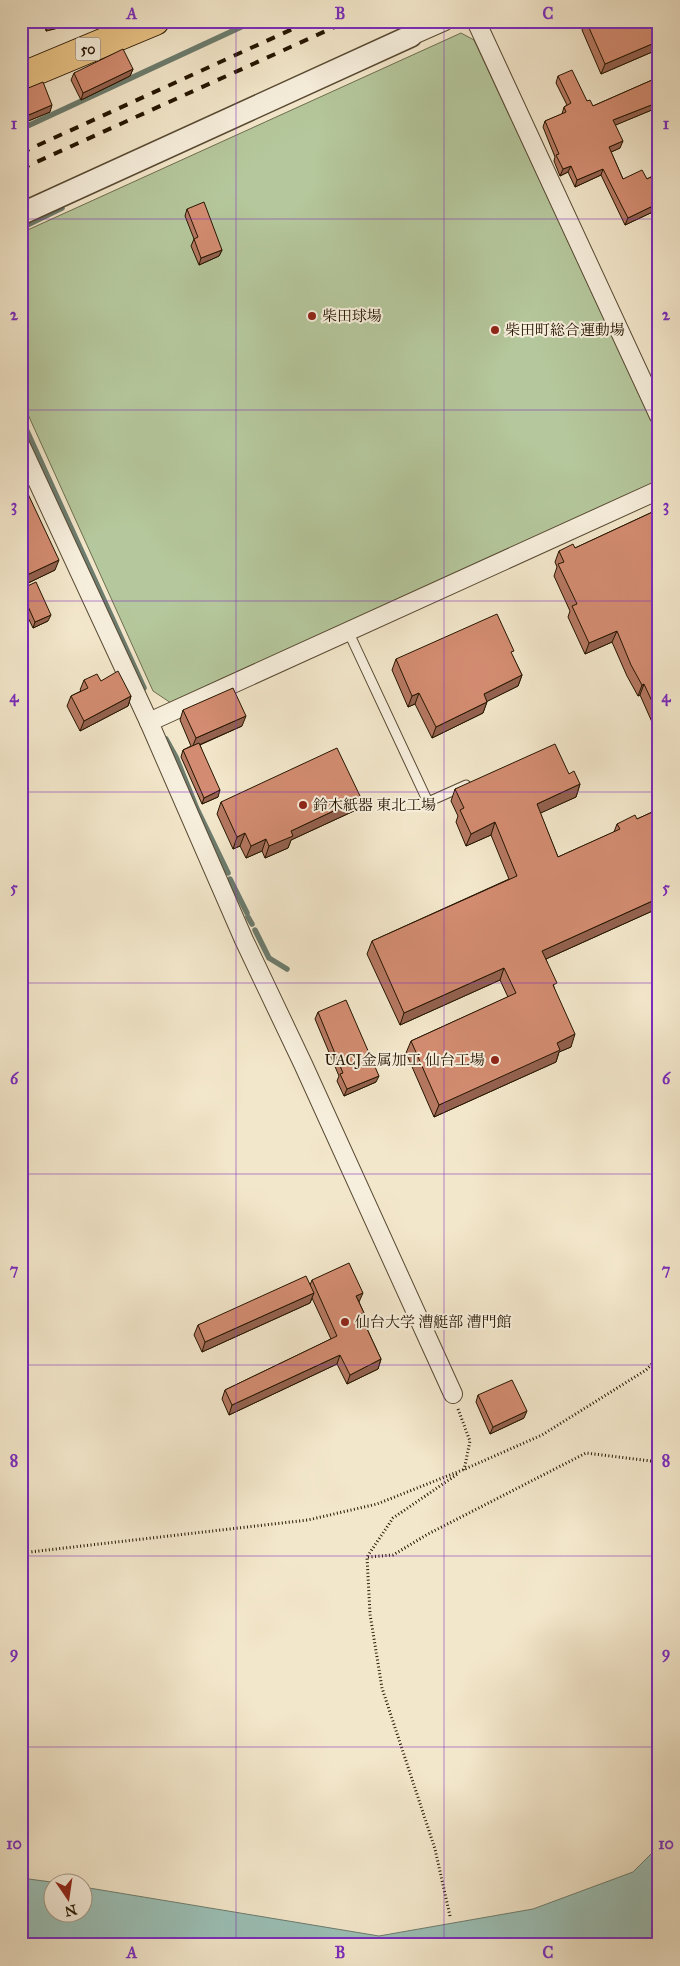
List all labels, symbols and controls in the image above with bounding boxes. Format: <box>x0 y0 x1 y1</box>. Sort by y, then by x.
text: A <box>126 4 138 23</box>
text: B <box>335 4 345 23</box>
text: C <box>543 4 554 23</box>
road number: 50 <box>76 38 100 61</box>
text: 1 <box>11 114 18 133</box>
text: 1 <box>663 114 670 133</box>
text: 2 <box>10 305 19 324</box>
text: 2 <box>662 305 671 324</box>
place label: 柴田球場 <box>322 307 382 325</box>
marker: 柴田球場 <box>306 310 318 322</box>
place label: 柴田町総合運動場 <box>505 321 625 339</box>
marker: 柴田町総合運動場 <box>489 324 501 336</box>
text: 3 <box>11 496 17 516</box>
text: 3 <box>663 496 669 516</box>
text: 4 <box>10 687 20 707</box>
text: 4 <box>662 687 672 707</box>
place label: 鈴木紙器 東北工場 <box>313 796 436 814</box>
marker: 鈴木紙器 東北工場 <box>297 799 309 811</box>
text: 5 <box>10 878 18 897</box>
text: 5 <box>662 878 670 897</box>
place label: UACJ金属加工 仙台工場 <box>324 1051 485 1070</box>
marker: UACJ金属加工 仙台工場 <box>489 1054 501 1066</box>
text: 6 <box>10 1069 19 1088</box>
text: 6 <box>662 1069 671 1088</box>
text: 7 <box>10 1260 19 1279</box>
text: 7 <box>662 1260 671 1279</box>
place label: 仙台大学 漕艇部 漕門館 <box>355 1313 511 1331</box>
marker: 仙台大学 漕艇部 漕門館 <box>339 1316 351 1328</box>
text: 8 <box>10 1451 18 1470</box>
text: 8 <box>662 1451 670 1470</box>
text: 9 <box>10 1643 18 1663</box>
text: 9 <box>662 1643 670 1663</box>
text: 10 <box>6 1834 22 1853</box>
text: 10 <box>658 1834 674 1853</box>
north arrow <box>42 1874 92 1924</box>
text: N <box>63 1901 79 1920</box>
text: A <box>126 1943 138 1962</box>
text: B <box>335 1943 345 1962</box>
text: C <box>543 1943 554 1962</box>

